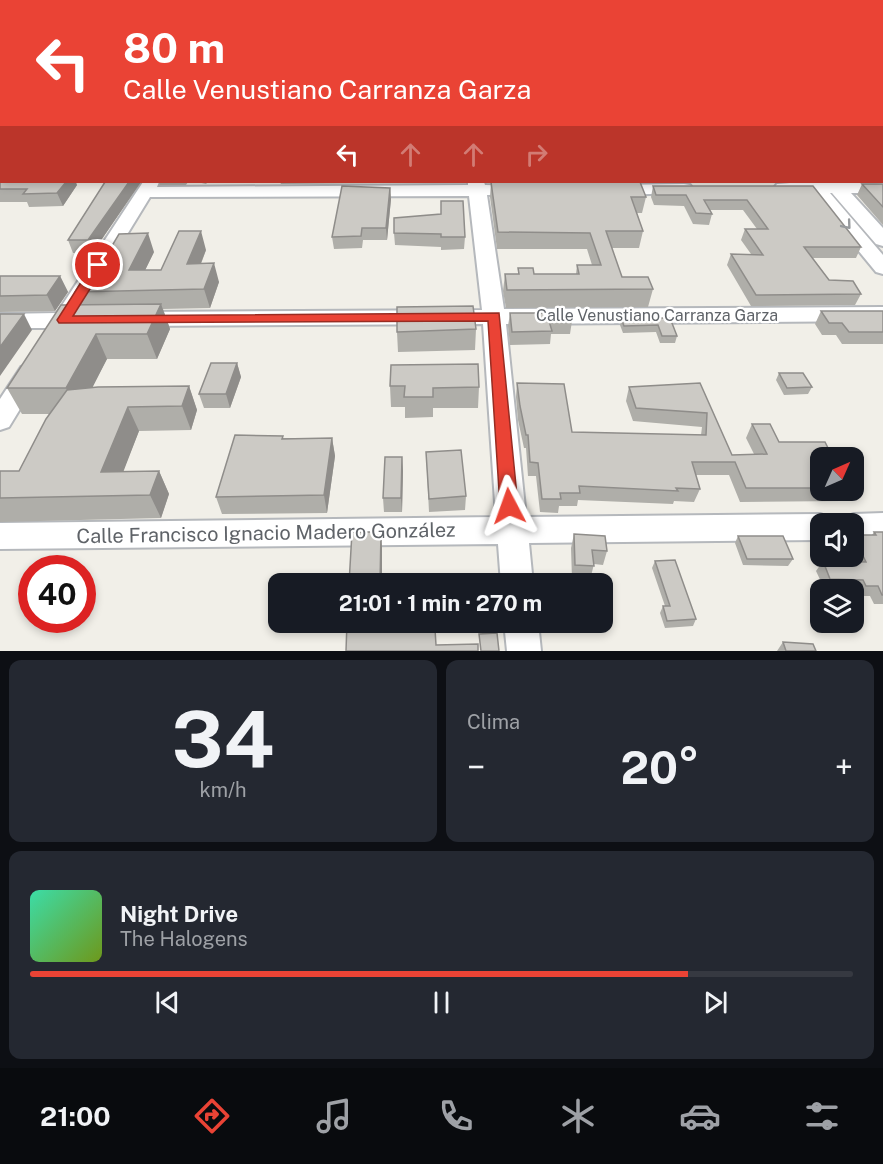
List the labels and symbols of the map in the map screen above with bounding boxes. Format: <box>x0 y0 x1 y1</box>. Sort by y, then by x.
one-way arrow <box>839 218 850 229</box>
pin <box>72 239 123 290</box>
street label: Calle Venustiano Carranza Garza <box>536 306 778 325</box>
north arrow <box>810 447 864 501</box>
position arrow <box>477 474 541 538</box>
street label: Calle Francisco Ignacio Madero González <box>76 518 456 548</box>
speed limit sign: 40 <box>18 555 96 633</box>

